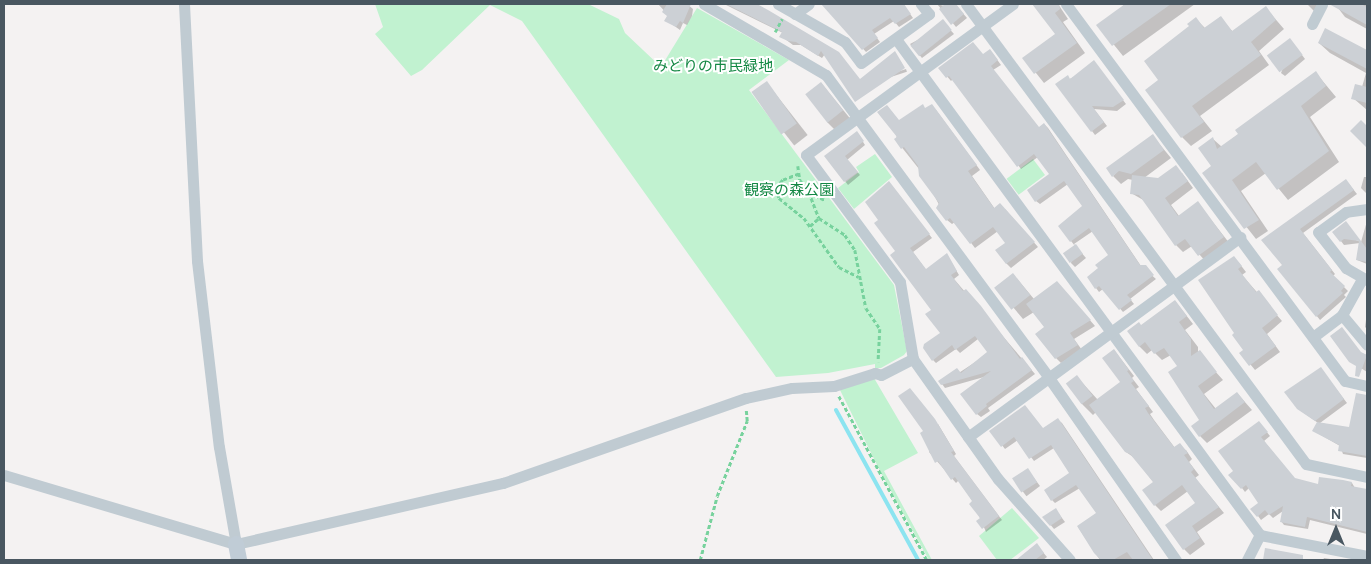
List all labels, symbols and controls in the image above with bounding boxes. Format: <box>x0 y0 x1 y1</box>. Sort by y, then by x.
park label: みどりの市民緑地 <box>653 57 773 75</box>
park label: 観察の森公園 <box>744 181 834 199</box>
north arrow <box>1311 504 1361 554</box>
text: N <box>1331 504 1341 523</box>

